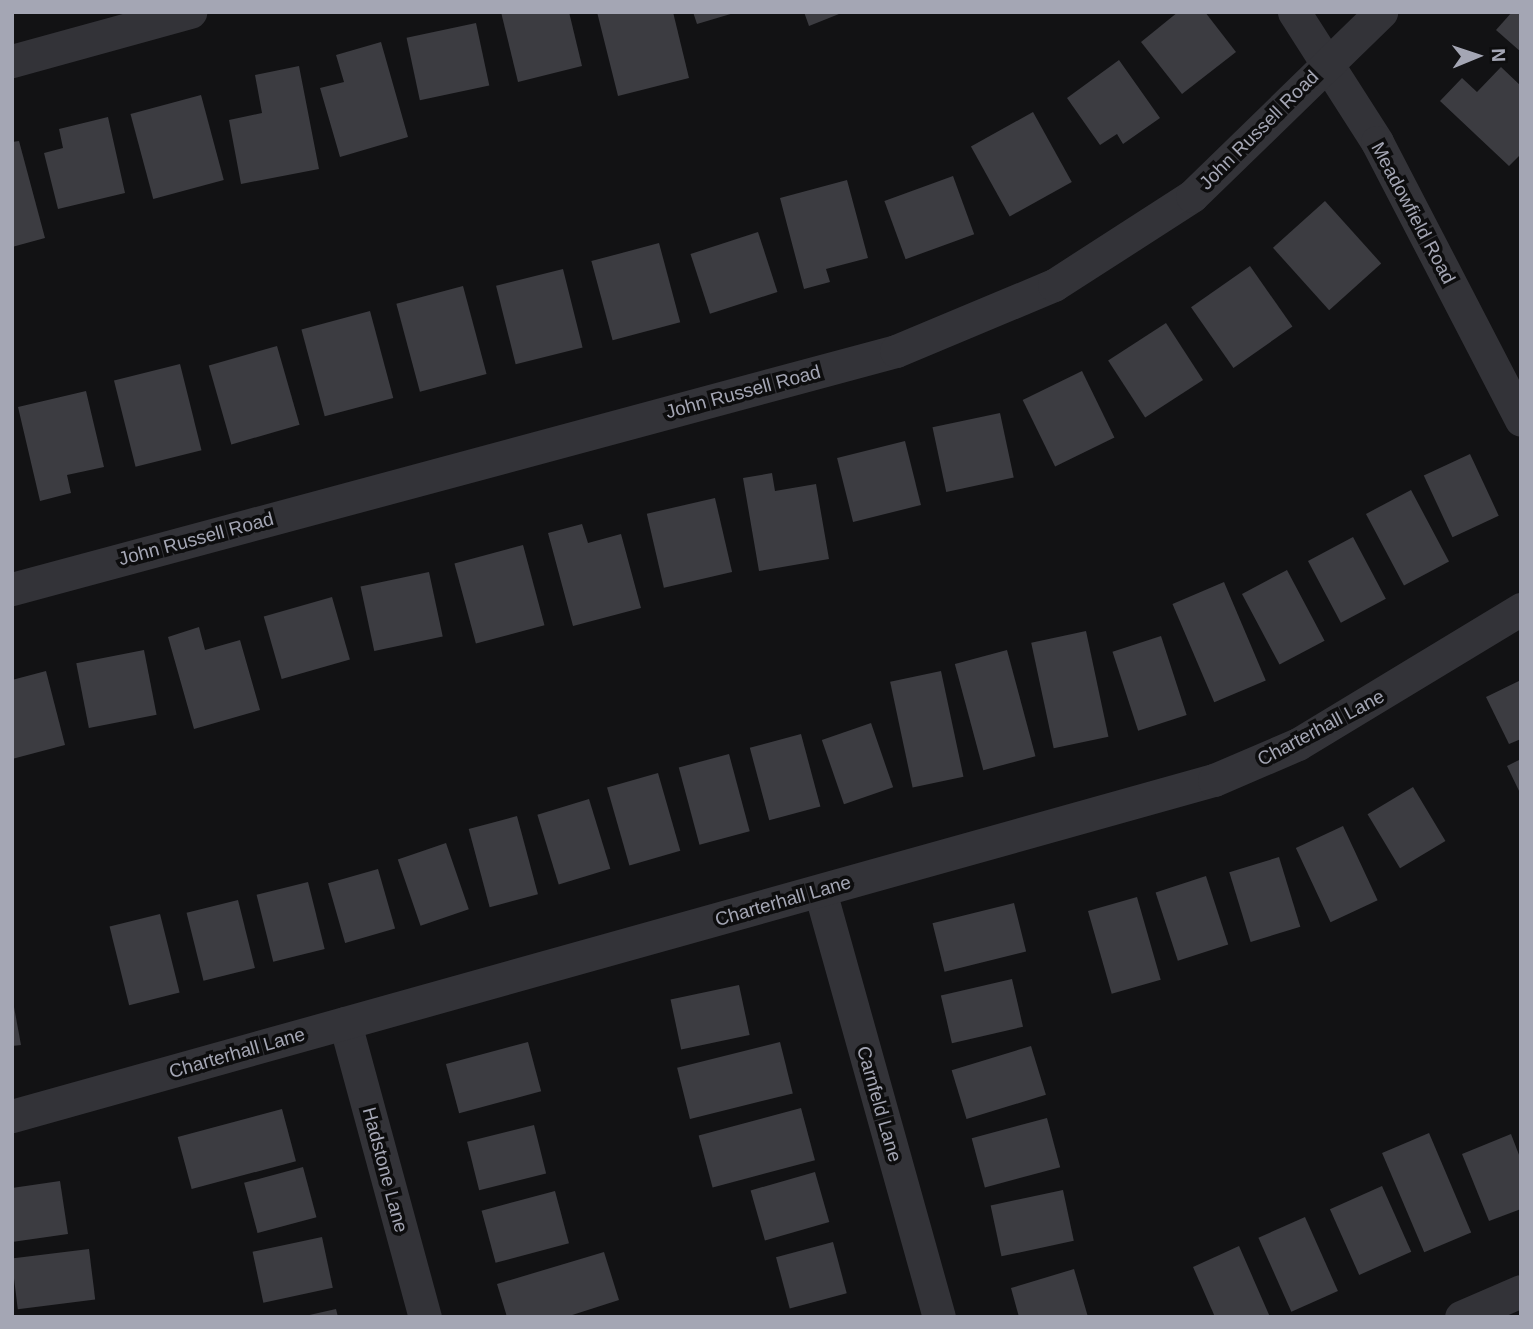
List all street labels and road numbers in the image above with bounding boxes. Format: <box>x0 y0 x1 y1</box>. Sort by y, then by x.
street label: John Russell Road <box>1195 66 1323 194</box>
street label: Meadowfield Road <box>1366 138 1460 288</box>
street label: John Russell Road <box>663 360 823 424</box>
street label: John Russell Road <box>116 507 276 571</box>
street label: Charterhall Lane <box>1254 685 1388 771</box>
street label: Charterhall Lane <box>712 871 854 931</box>
street label: Charterhall Lane <box>166 1023 308 1083</box>
street label: Carnfeld Lane <box>852 1043 906 1165</box>
street label: Hadstone Lane <box>357 1105 413 1235</box>

